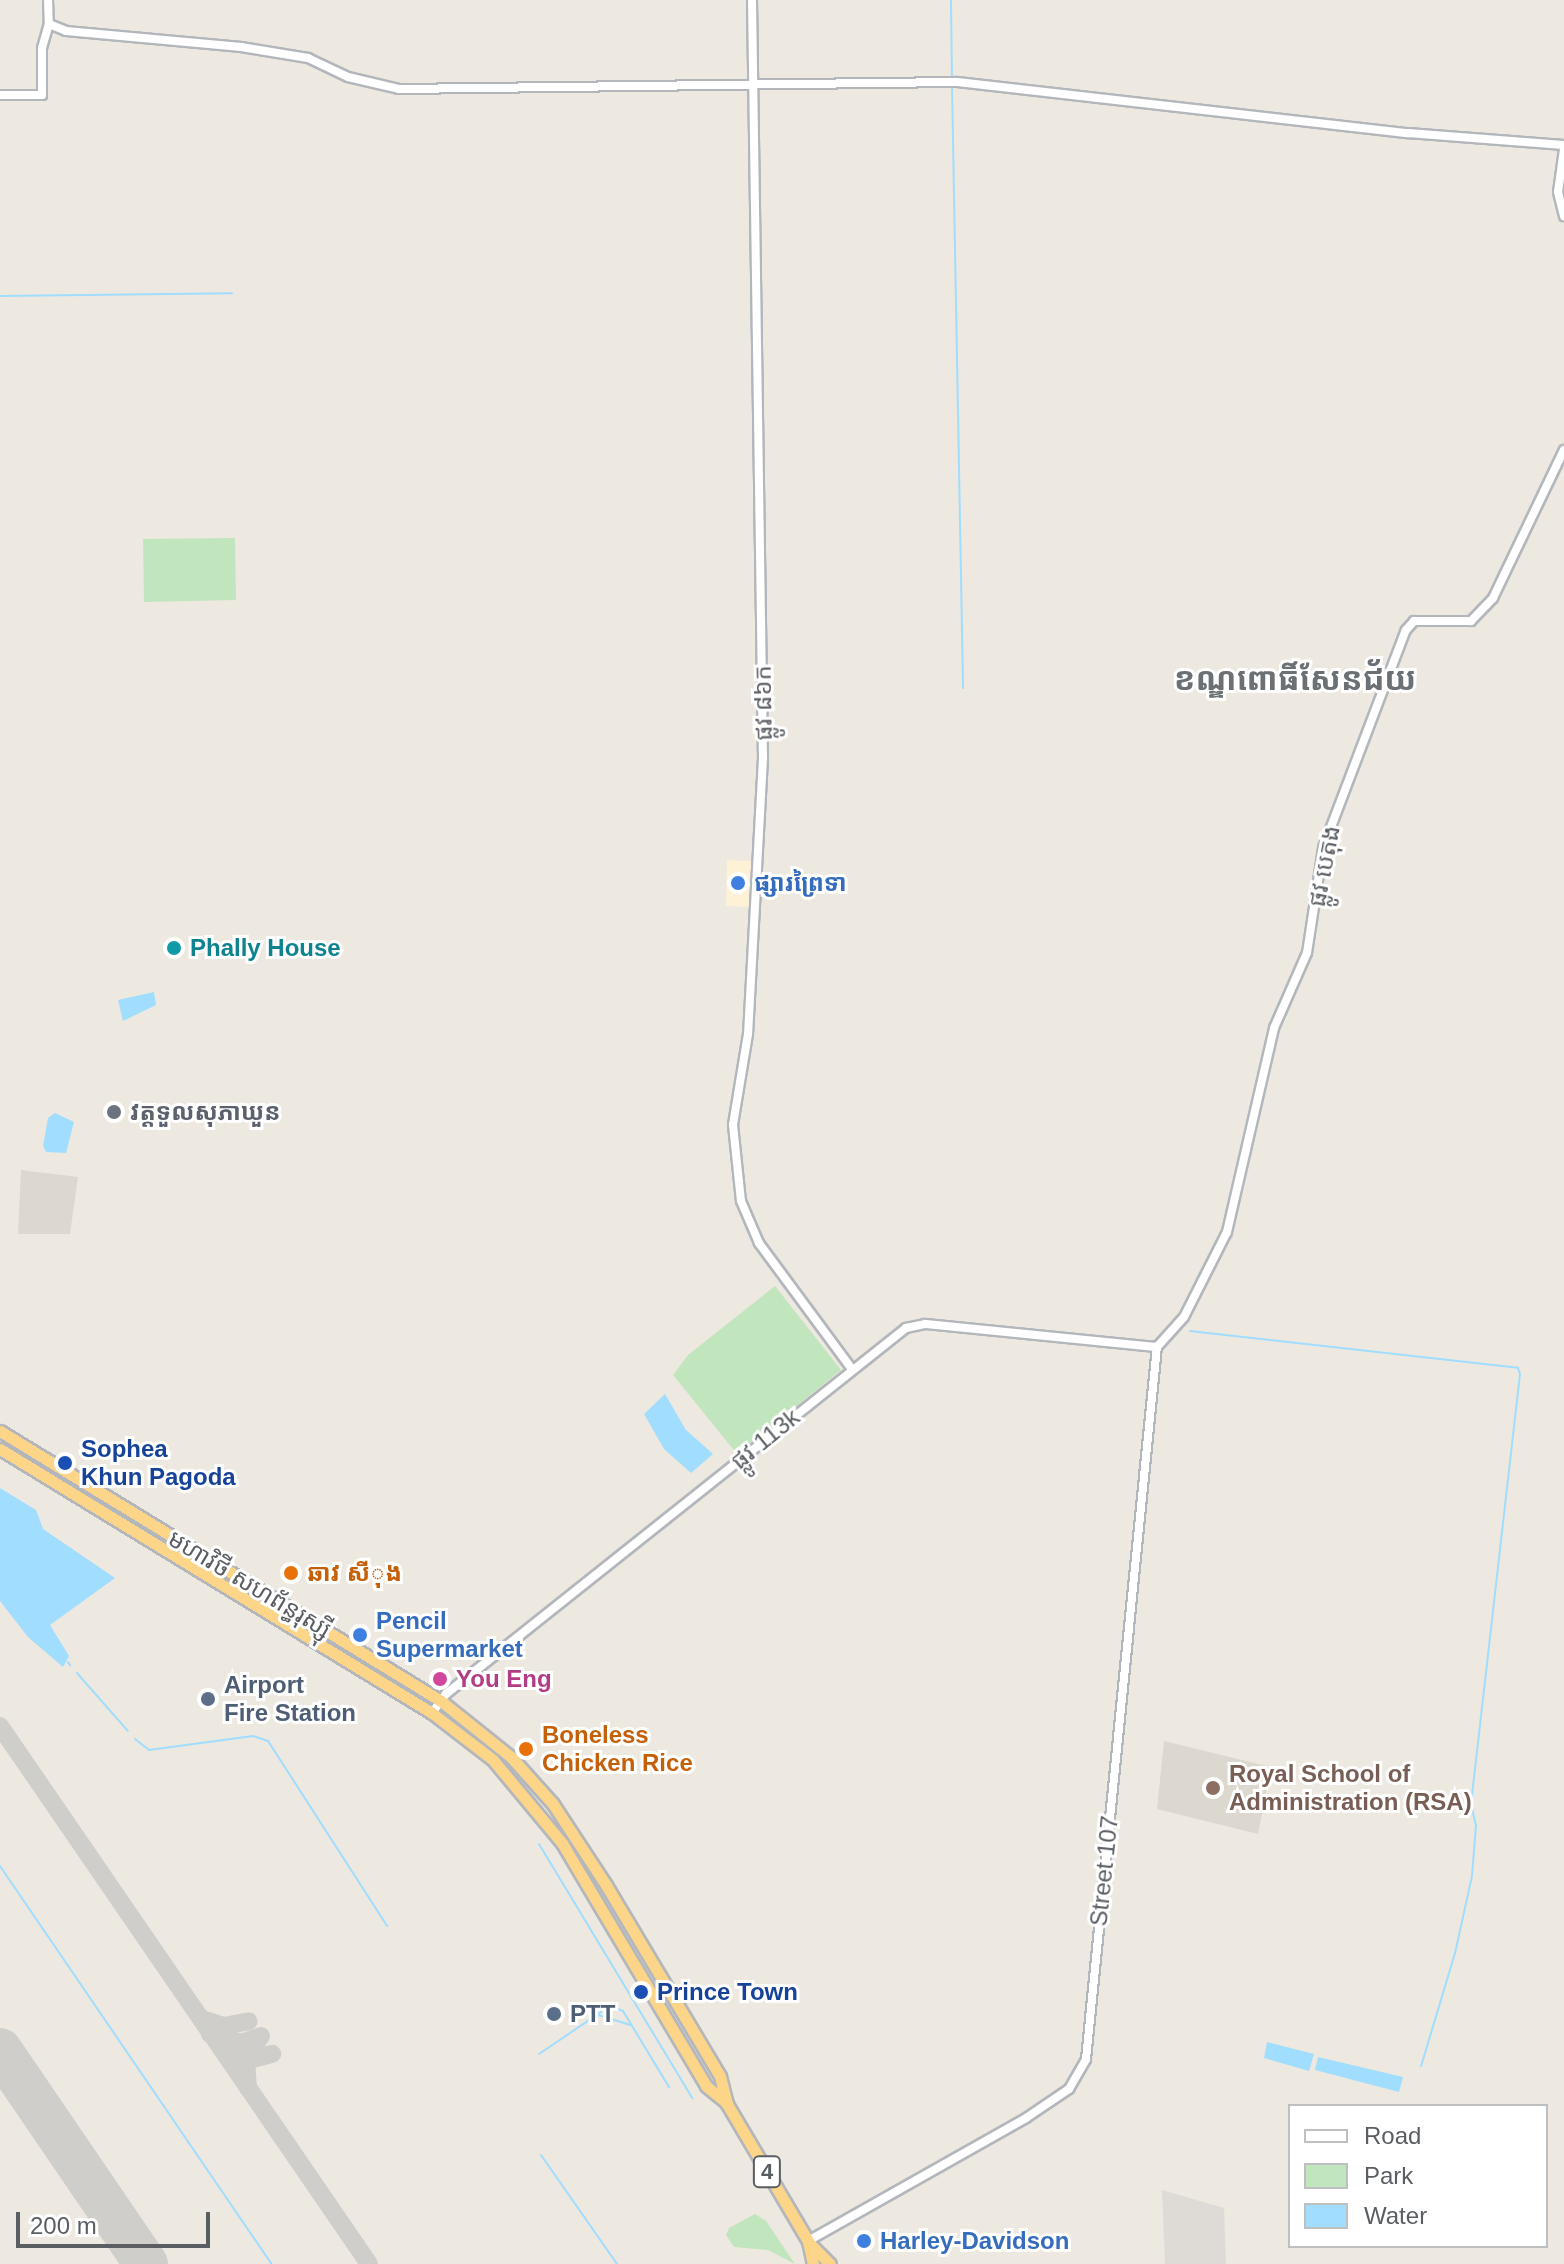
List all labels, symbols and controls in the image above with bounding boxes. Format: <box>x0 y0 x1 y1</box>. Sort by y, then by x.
district label: ខណ្ឌពោធិ៍សែនជ័យ <box>1174 660 1416 698</box>
street label: ផ្លូវ ៨៦ក <box>748 665 778 741</box>
street label: ផ្លូវ បេតុង <box>1302 823 1346 909</box>
place label: ផ្សារព្រៃទា <box>754 869 847 897</box>
marker: ផ្សារព្រៃទា <box>729 874 747 892</box>
place label: Phally House <box>190 934 341 962</box>
marker: Phally House <box>165 939 183 957</box>
place label: វត្តទួលសុភាឃួន <box>130 1098 281 1126</box>
marker: វត្តទួលសុភាឃួន <box>105 1103 123 1121</box>
street label: ផ្លូវ 113k <box>725 1403 805 1475</box>
place label: Sophea Khun Pagoda <box>81 1435 236 1491</box>
marker: Sophea Khun Pagoda <box>56 1454 74 1472</box>
street label: មហាវិថី សហព័ន្ធរុស្ស៊ី <box>163 1524 337 1644</box>
place label: ឆាវ សីុង <box>307 1559 402 1587</box>
marker: ឆាវ សីុង <box>282 1564 300 1582</box>
place label: Pencil Supermarket <box>376 1607 523 1663</box>
marker: Pencil Supermarket <box>351 1626 369 1644</box>
place label: You Eng <box>456 1665 552 1693</box>
marker: You Eng <box>431 1670 449 1688</box>
place label: Airport Fire Station <box>224 1671 356 1727</box>
marker: Airport Fire Station <box>199 1690 217 1708</box>
place label: Boneless Chicken Rice <box>542 1721 693 1777</box>
marker: Boneless Chicken Rice <box>517 1740 535 1758</box>
place label: Royal School of Administration (RSA) <box>1229 1760 1472 1816</box>
marker: Royal School of Administration (RSA) <box>1204 1779 1222 1797</box>
street label: Street 107 <box>1084 1814 1124 1928</box>
place label: Prince Town <box>657 1978 798 2006</box>
marker: Prince Town <box>632 1983 650 2001</box>
place label: PTT <box>570 2000 615 2028</box>
marker: PTT <box>545 2005 563 2023</box>
legend <box>1288 2104 1548 2248</box>
text: Road <box>1364 2122 1421 2149</box>
road number: 4 <box>751 2154 783 2190</box>
text: Park <box>1364 2162 1413 2189</box>
scale bar <box>20 2196 214 2246</box>
text: Water <box>1364 2202 1427 2229</box>
text: 200 m <box>30 2212 97 2239</box>
place label: Harley-Davidson <box>880 2227 1069 2255</box>
marker: Harley-Davidson <box>855 2232 873 2250</box>

